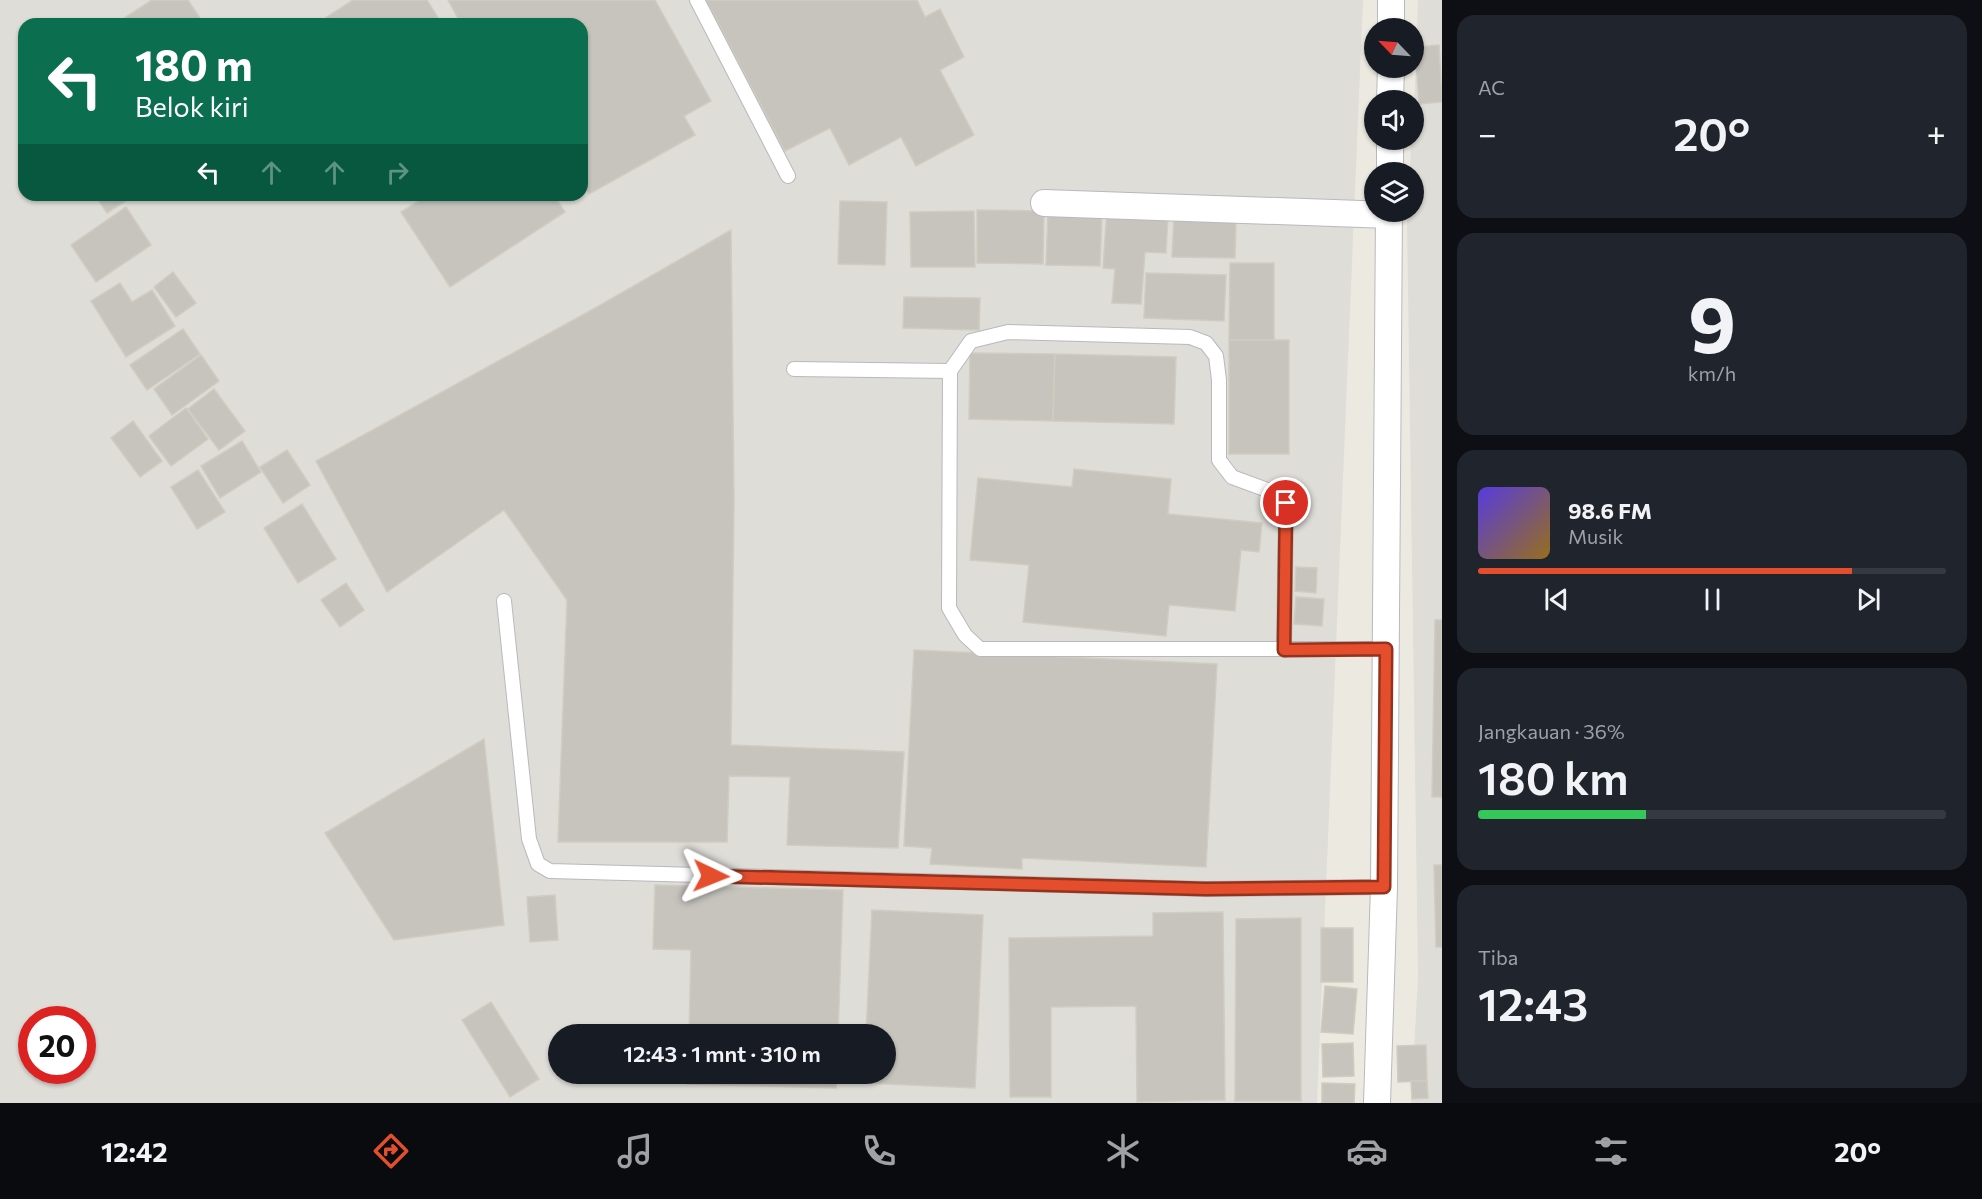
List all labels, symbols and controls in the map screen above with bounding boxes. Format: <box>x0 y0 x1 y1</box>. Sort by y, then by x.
north arrow <box>1364 18 1424 78</box>
map controls <box>1364 18 1424 222</box>
text: 180 m <box>135 38 253 90</box>
icon: left <box>36 42 114 120</box>
text: AC <box>1478 75 1505 99</box>
text: Belok kiri <box>135 90 249 123</box>
button: sound <box>1364 90 1424 150</box>
text: 20° <box>1673 105 1750 160</box>
text: − <box>1478 112 1497 153</box>
text: + <box>1927 112 1946 153</box>
icon: left <box>192 156 225 189</box>
icon: ahead <box>255 156 288 189</box>
icon: ahead <box>318 156 351 189</box>
icon: right <box>381 156 414 189</box>
button: layers <box>1364 162 1424 222</box>
text: 9 <box>1688 274 1736 369</box>
text: km/h <box>1688 361 1736 385</box>
pin <box>1260 477 1311 528</box>
icon: arrive <box>1269 486 1302 519</box>
text: 98.6 FM <box>1568 497 1652 524</box>
text: Musik <box>1568 524 1623 548</box>
icon: previous <box>1540 583 1573 616</box>
icon: pause <box>1696 583 1729 616</box>
icon: next <box>1852 583 1885 616</box>
text: Jangkauan · 36% <box>1478 719 1625 743</box>
text: 180 km <box>1478 749 1629 804</box>
position arrow <box>679 844 743 908</box>
text: Tiba <box>1478 945 1518 969</box>
text: 12:43 <box>1478 975 1588 1030</box>
speed limit sign: 20 <box>18 1006 96 1084</box>
text: 12:43 · 1 mnt · 310 m <box>623 1040 821 1067</box>
icon: directions <box>370 1130 412 1172</box>
icon: music <box>614 1130 656 1172</box>
icon: phone <box>858 1130 900 1172</box>
icon: climate <box>1102 1130 1144 1172</box>
icon: car <box>1346 1130 1388 1172</box>
icon: filters <box>1590 1130 1632 1172</box>
text: 12:42 <box>101 1135 168 1168</box>
text: 20° <box>1834 1135 1881 1168</box>

